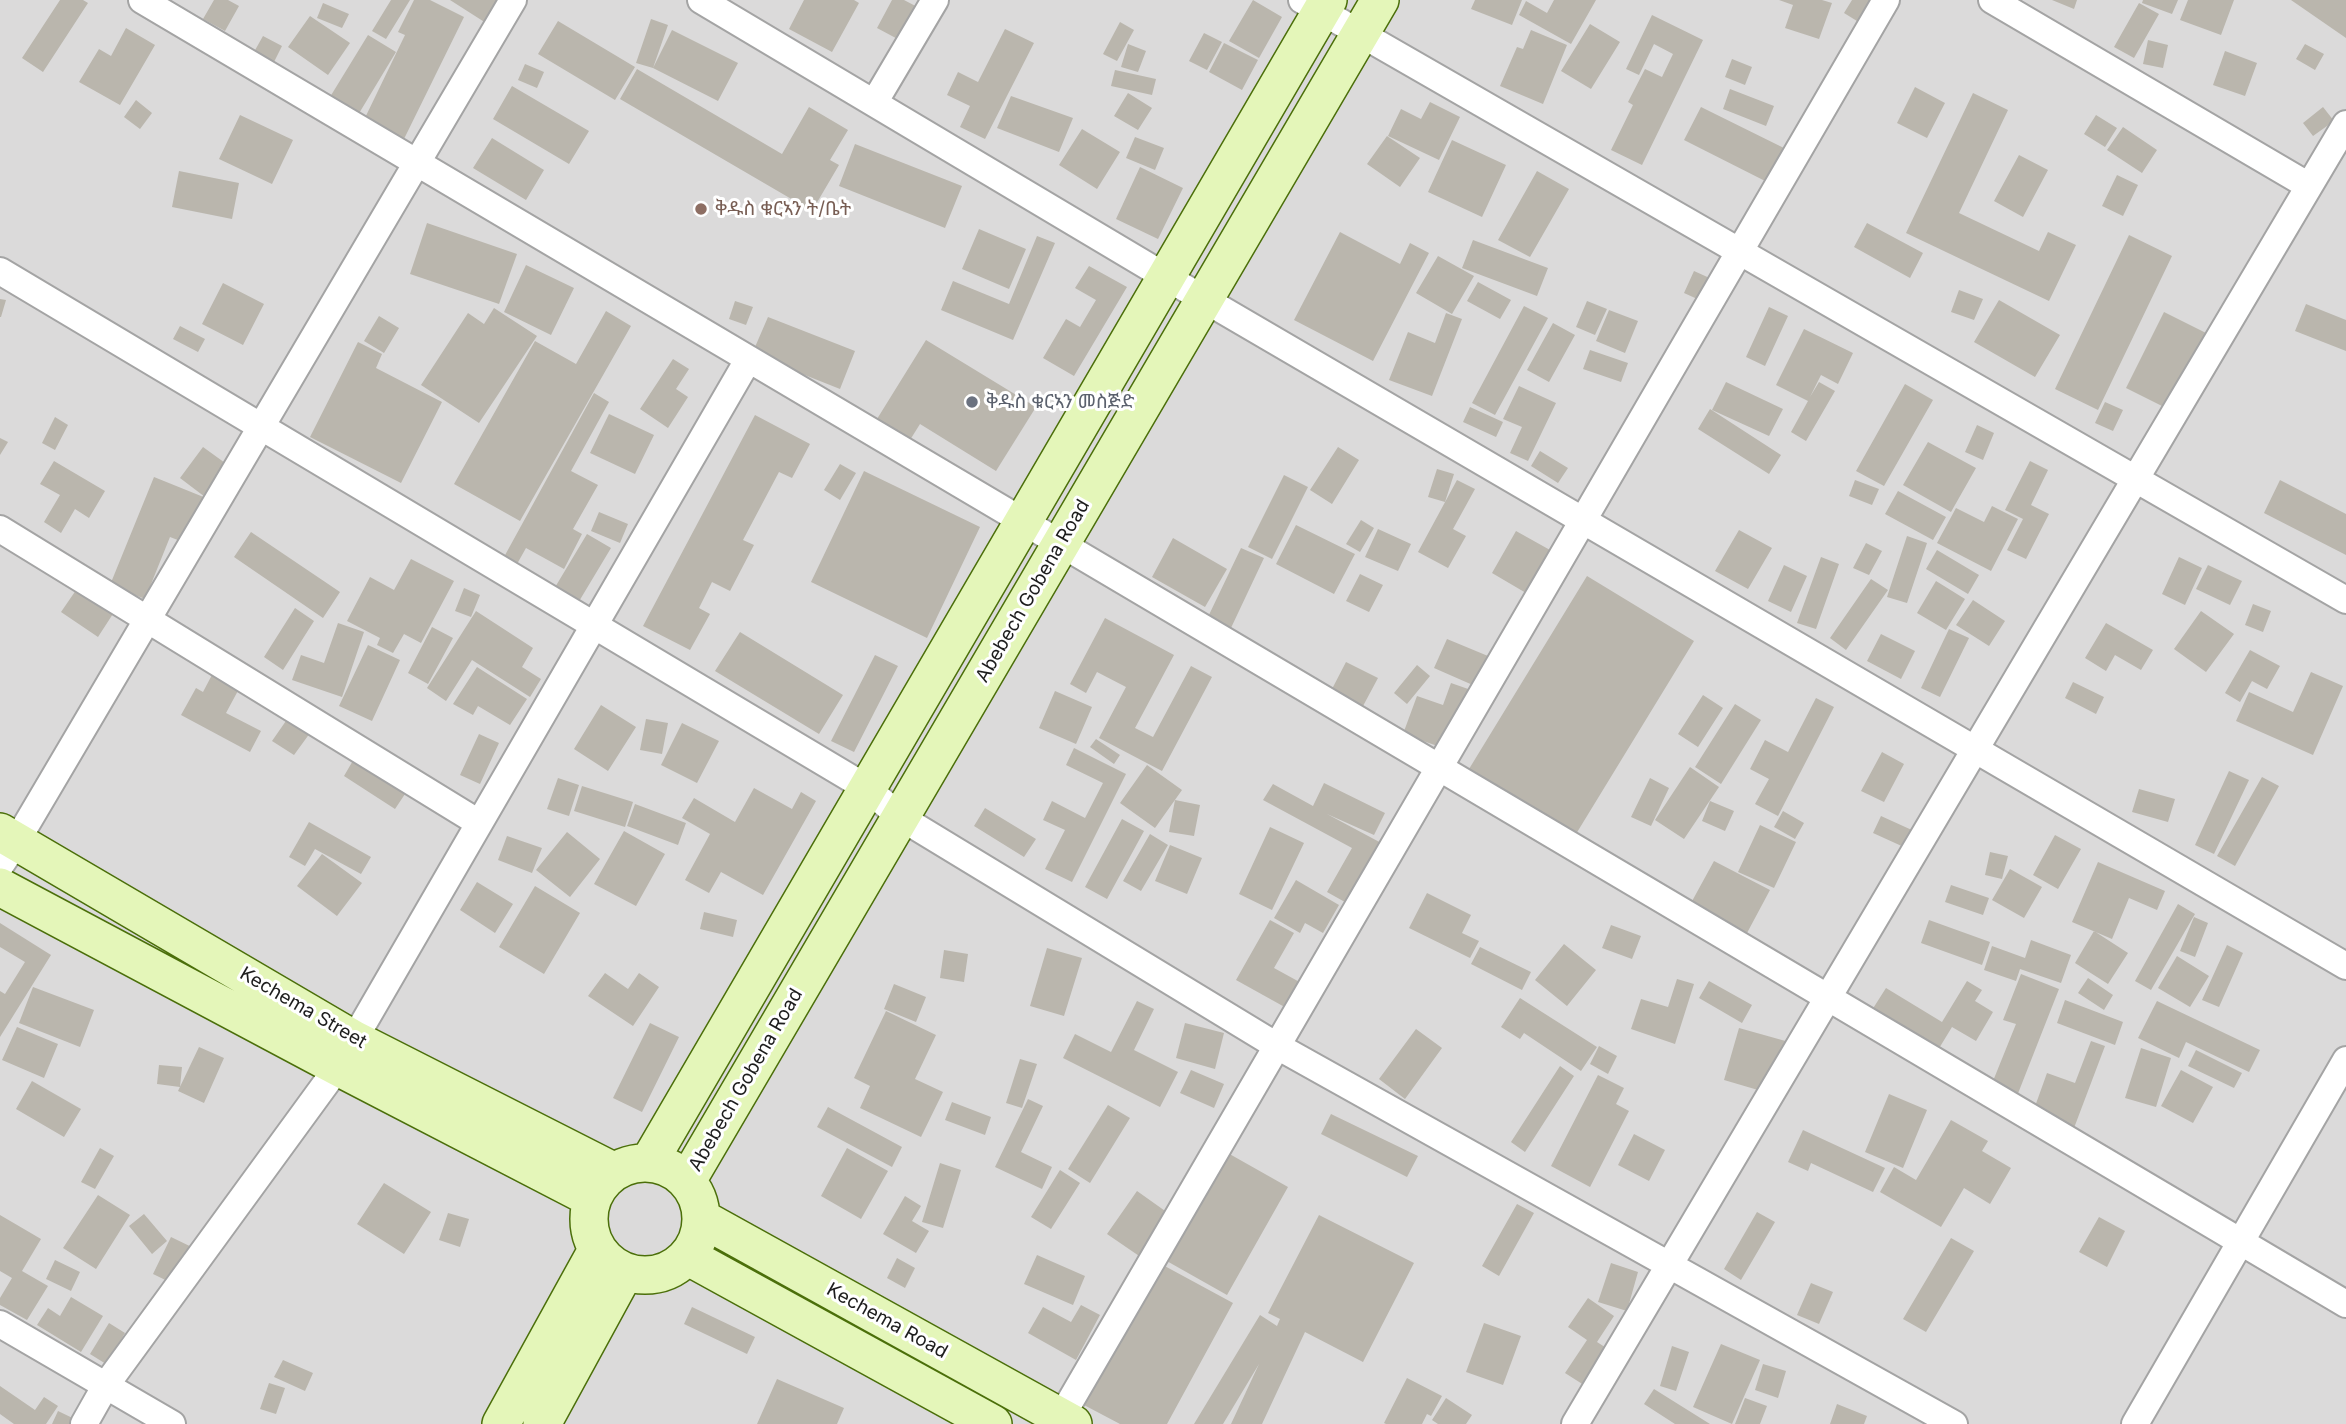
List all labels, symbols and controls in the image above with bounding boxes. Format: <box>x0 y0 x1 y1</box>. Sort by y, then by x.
place label: ቅዱስ ቁርኣን ት/ቤት <box>715 198 851 220</box>
marker: ቅዱስ ቁርኣን ት/ቤት <box>693 201 709 217</box>
place label: ቅዱስ ቁርኣን መስጅድ <box>986 391 1134 413</box>
marker: ቅዱስ ቁርኣን መስጅድ <box>964 394 980 410</box>
street label: Abebech Gobena Road <box>971 496 1095 686</box>
street label: Kechema Street <box>236 962 370 1054</box>
street label: Abebech Gobena Road <box>684 985 808 1175</box>
street label: Kechema Road <box>823 1278 951 1364</box>

